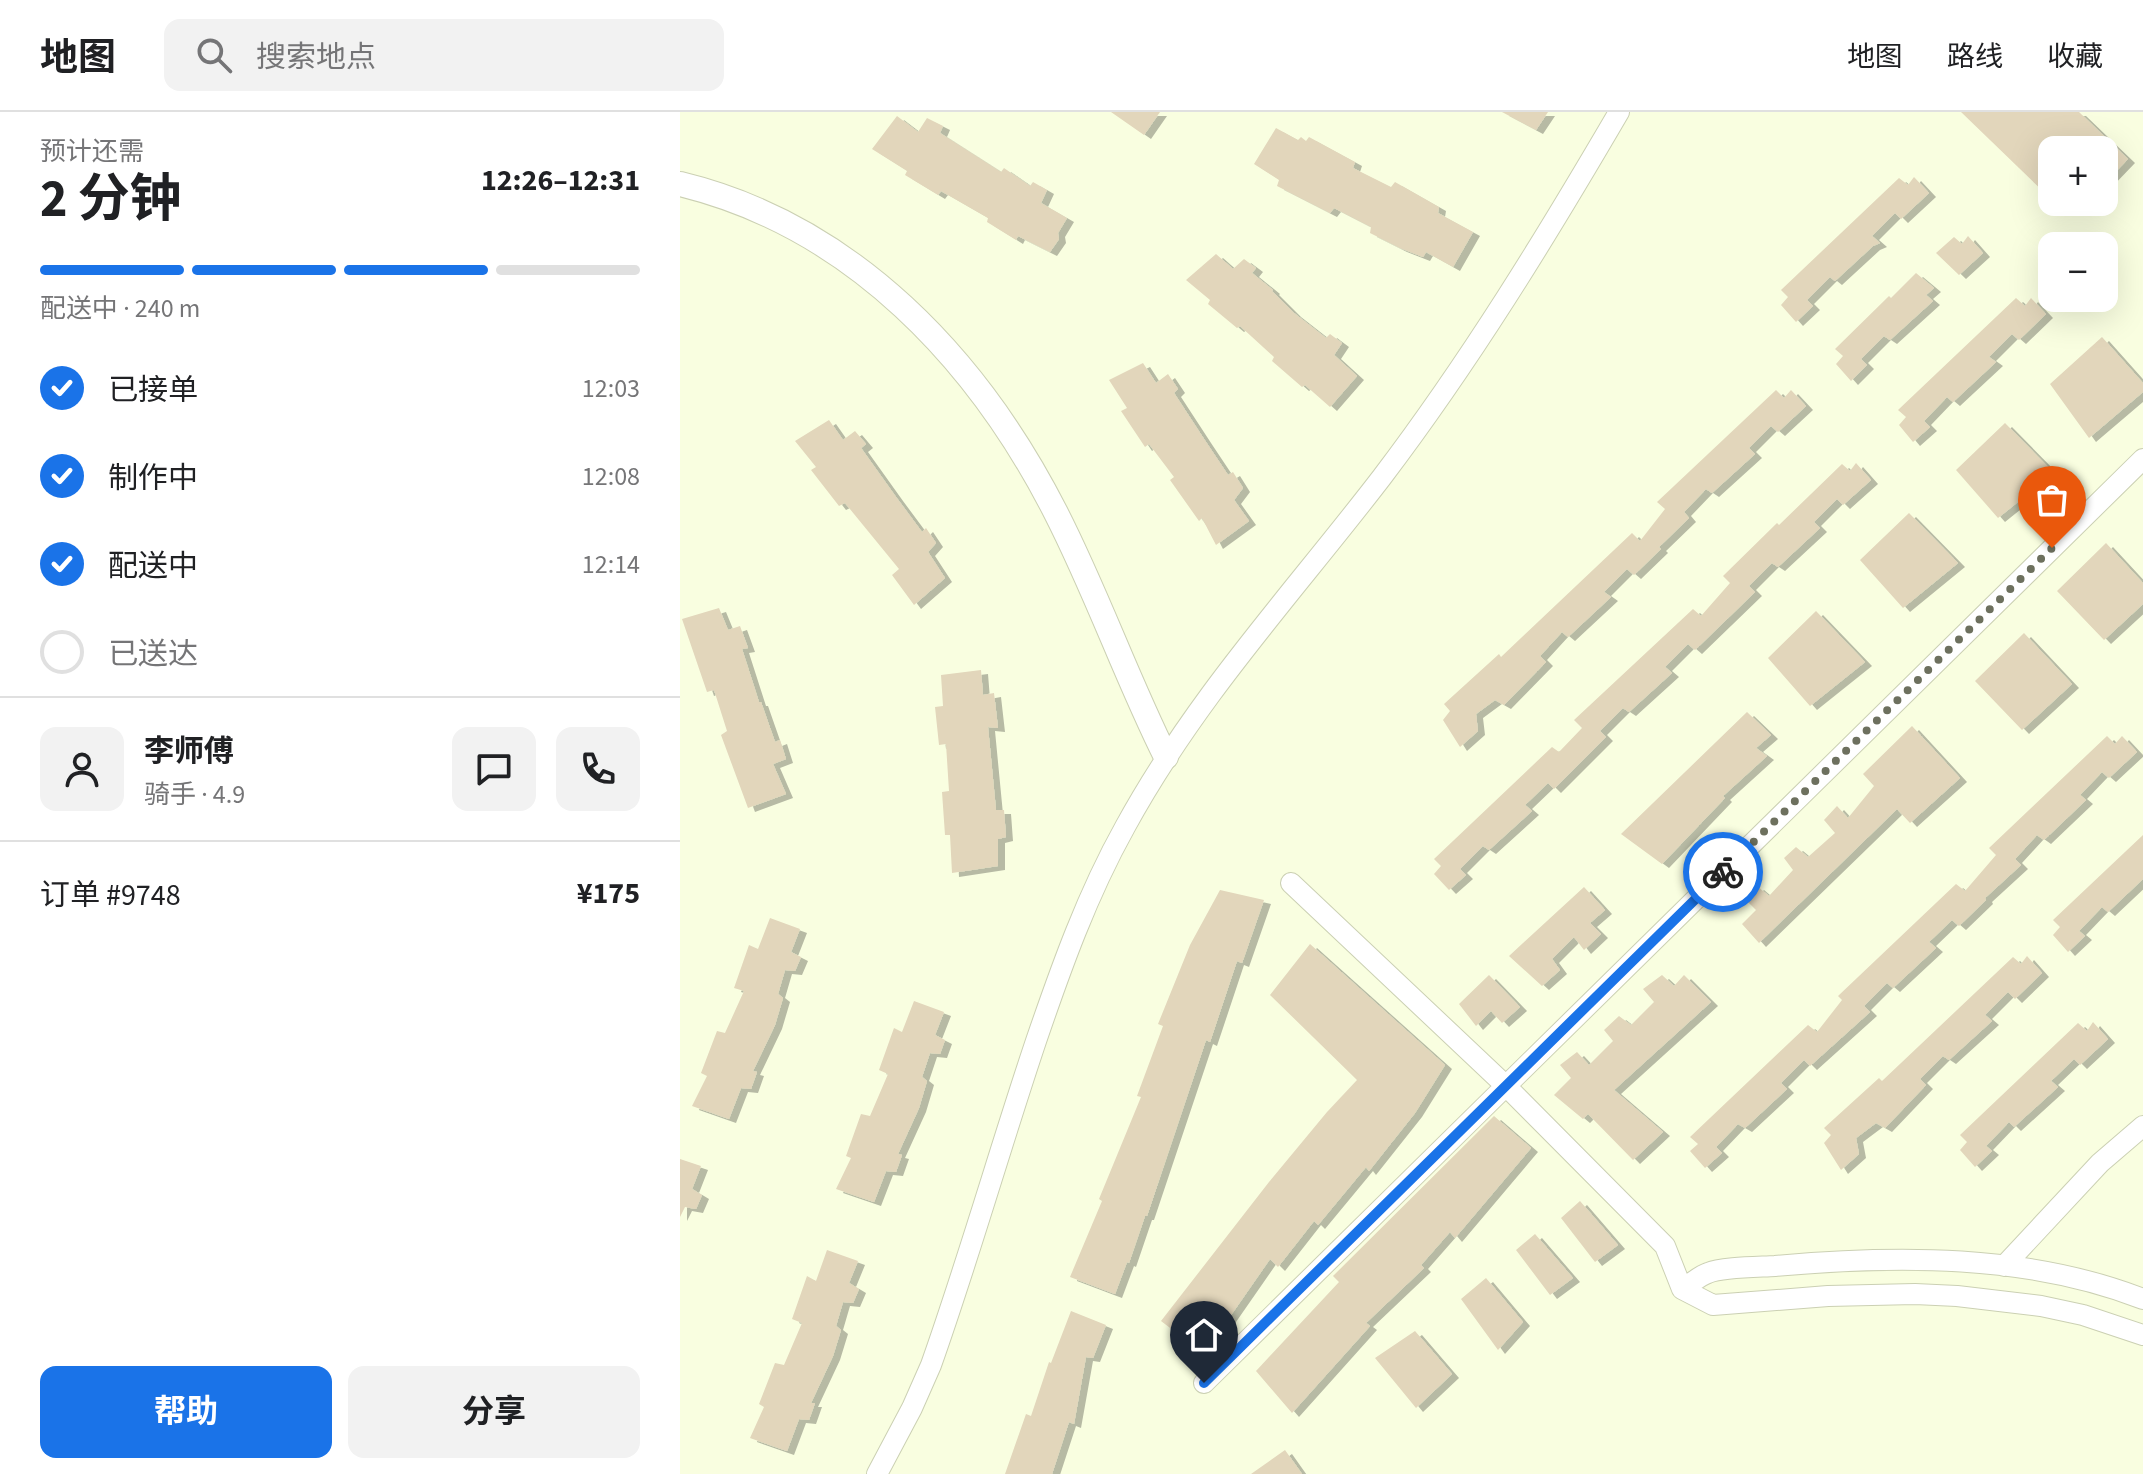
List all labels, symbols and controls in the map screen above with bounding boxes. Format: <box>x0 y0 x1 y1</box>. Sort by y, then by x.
search box <box>164 19 724 91</box>
text: 地图 <box>40 31 116 85</box>
icon: search <box>192 33 236 77</box>
text: 搜索地点 <box>256 36 376 79</box>
text: 地图 <box>1847 37 1903 77</box>
text: 路线 <box>1947 37 2003 77</box>
text: 收藏 <box>2047 37 2103 77</box>
text: 预计还需 <box>40 133 144 170</box>
map controls <box>2038 136 2118 312</box>
button: + <box>2038 136 2118 216</box>
text: 12:26–12:31 <box>481 159 640 202</box>
text: 2 分钟 <box>40 163 182 237</box>
button: − <box>2038 232 2118 312</box>
text: 配送中 · 240 m <box>40 290 200 327</box>
icon: check <box>40 366 84 410</box>
text: 已接单 <box>108 369 198 412</box>
text: 12:03 <box>582 370 640 407</box>
icon: check <box>40 454 84 498</box>
text: 制作中 <box>108 457 198 500</box>
text: 12:08 <box>582 458 640 495</box>
pin <box>2018 466 2086 548</box>
icon: bag <box>2030 478 2074 522</box>
icon: check <box>40 542 84 586</box>
text: 配送中 <box>108 545 198 588</box>
text: 12:14 <box>582 546 640 583</box>
text: 已送达 <box>108 633 198 676</box>
button: person <box>40 727 124 811</box>
button: chat <box>452 727 536 811</box>
button: phone <box>556 727 640 811</box>
text: 李师傅 <box>144 730 234 773</box>
text: 骑手 · 4.9 <box>144 776 245 813</box>
courier <box>1683 832 1763 912</box>
icon: bike <box>1701 850 1745 894</box>
text: ¥175 <box>577 872 640 915</box>
text: 订单 #9748 <box>40 874 181 917</box>
pin <box>1170 1301 1238 1383</box>
icon: home <box>1182 1313 1226 1357</box>
button: 帮助 <box>40 1366 332 1458</box>
button: 分享 <box>348 1366 640 1458</box>

